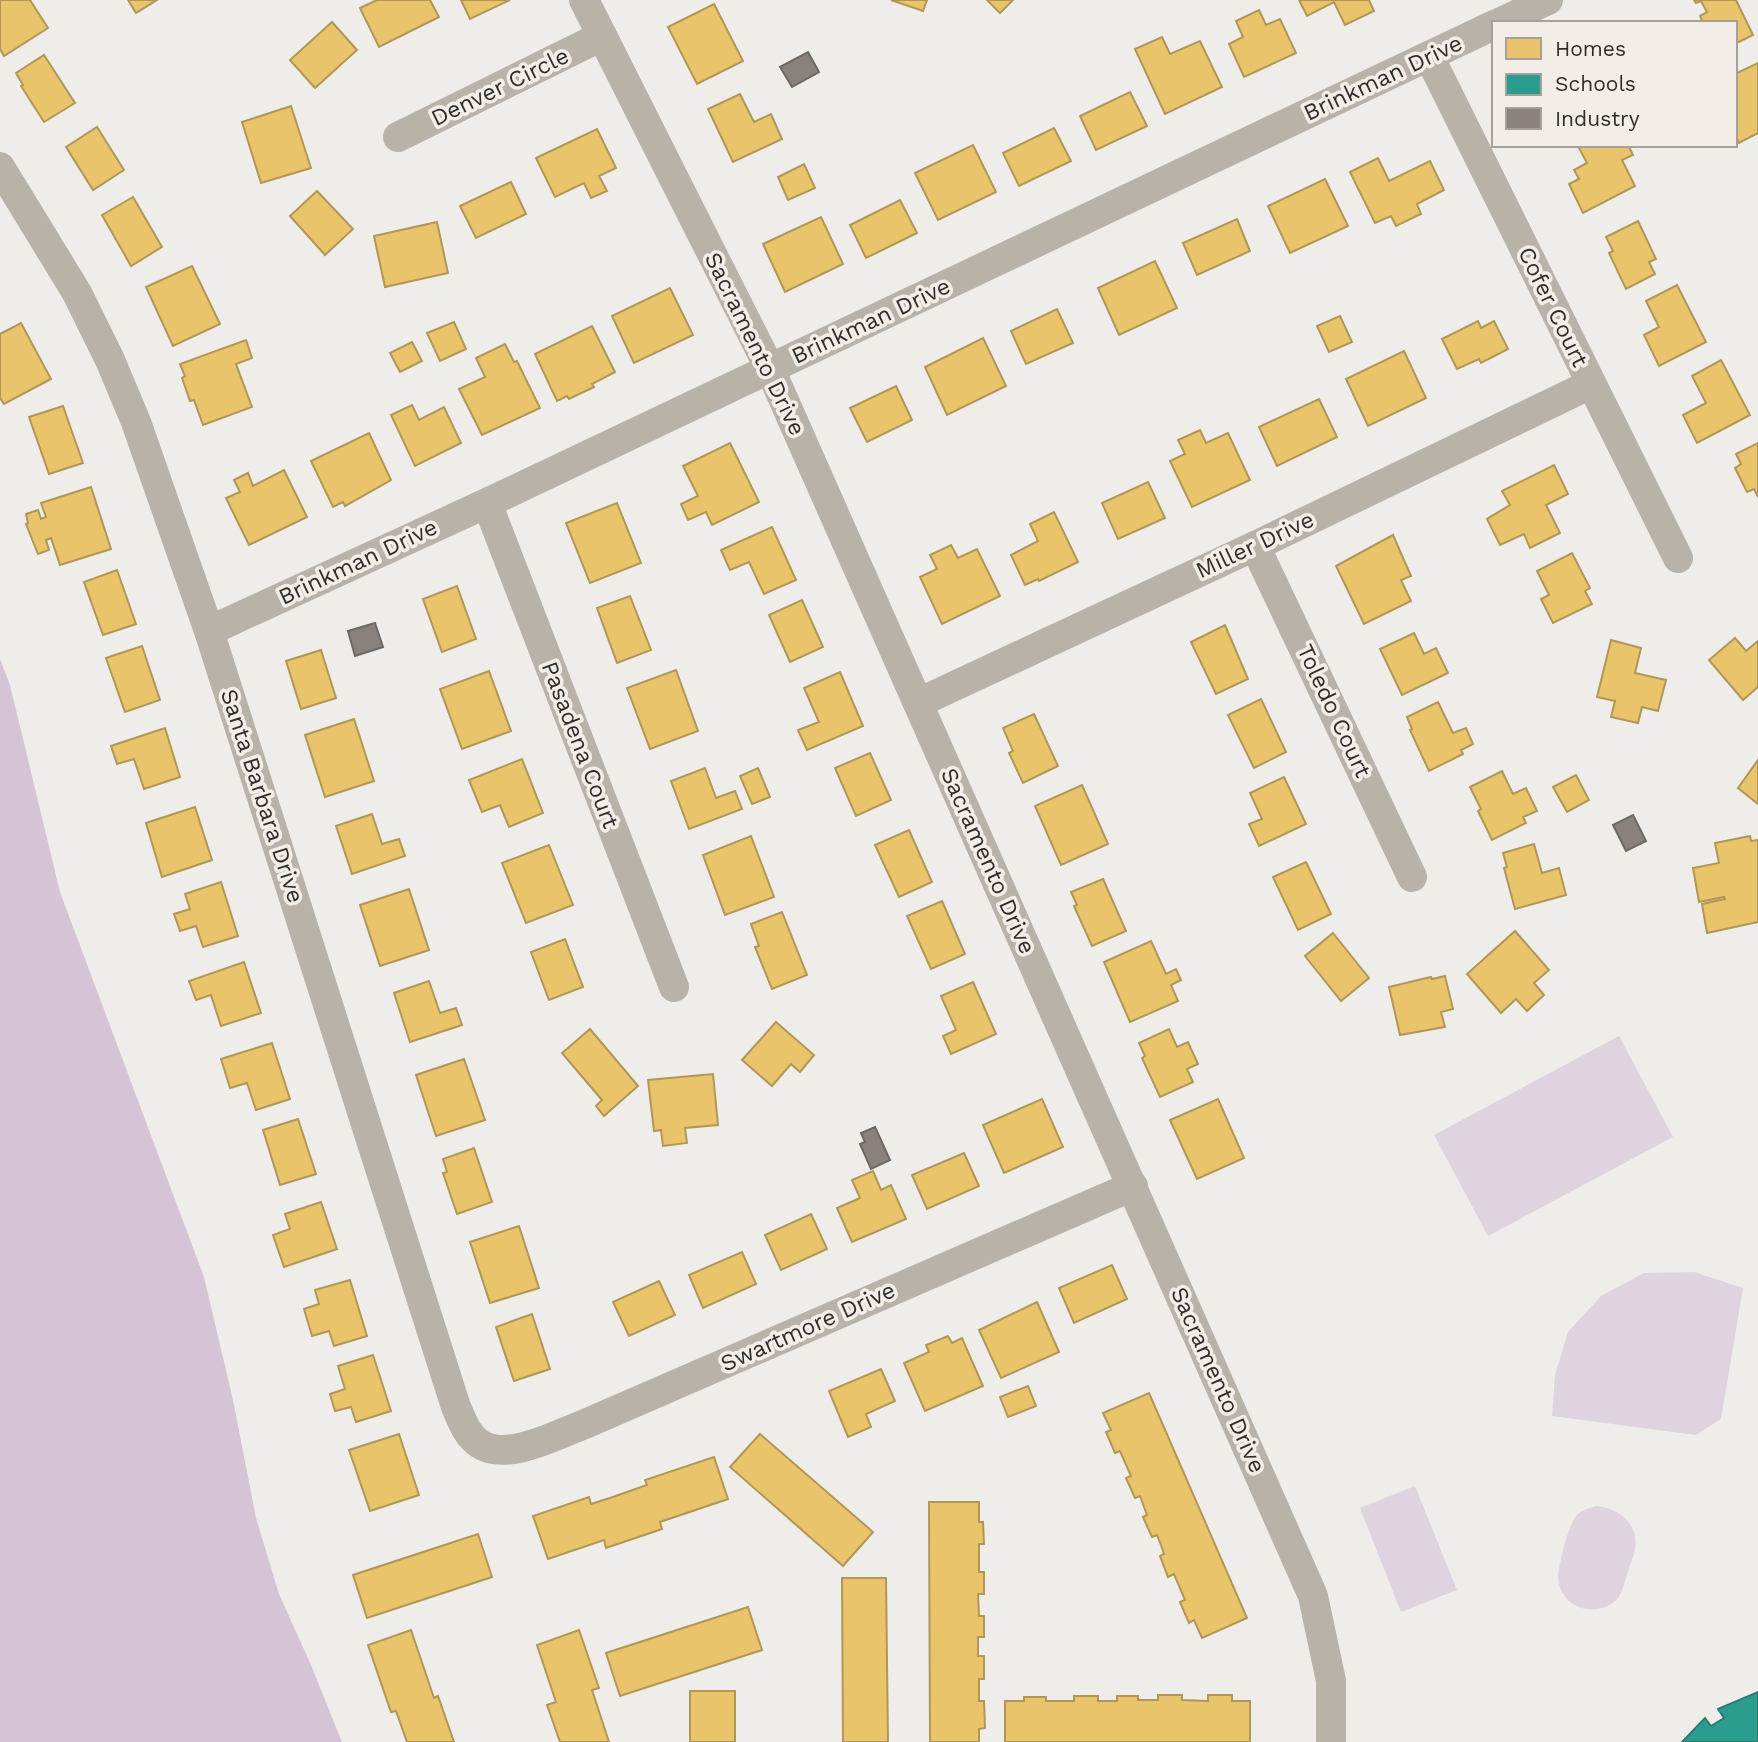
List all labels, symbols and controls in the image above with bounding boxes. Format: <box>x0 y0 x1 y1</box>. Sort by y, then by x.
legend <box>1492 21 1737 147</box>
street label: Brinkman Drive <box>1299 29 1467 127</box>
text: Homes <box>1555 36 1626 61</box>
street label: Denver Circle <box>427 42 573 132</box>
text: Schools <box>1555 71 1636 96</box>
text: Industry <box>1555 106 1640 131</box>
street label: Cofer Court <box>1512 243 1594 372</box>
street label: Sacramento Drive <box>699 248 811 440</box>
street label: Brinkman Drive <box>787 272 955 370</box>
street label: Miller Drive <box>1192 506 1318 584</box>
street label: Brinkman Drive <box>274 513 442 611</box>
street label: Toledo Court <box>1291 640 1377 782</box>
street label: Pasadena Court <box>536 658 624 833</box>
street label: Santa Barbara Drive <box>215 686 309 906</box>
street label: Sacramento Drive <box>935 764 1041 958</box>
street label: Swartmore Drive <box>717 1276 899 1378</box>
street label: Sacramento Drive <box>1165 1283 1271 1477</box>

